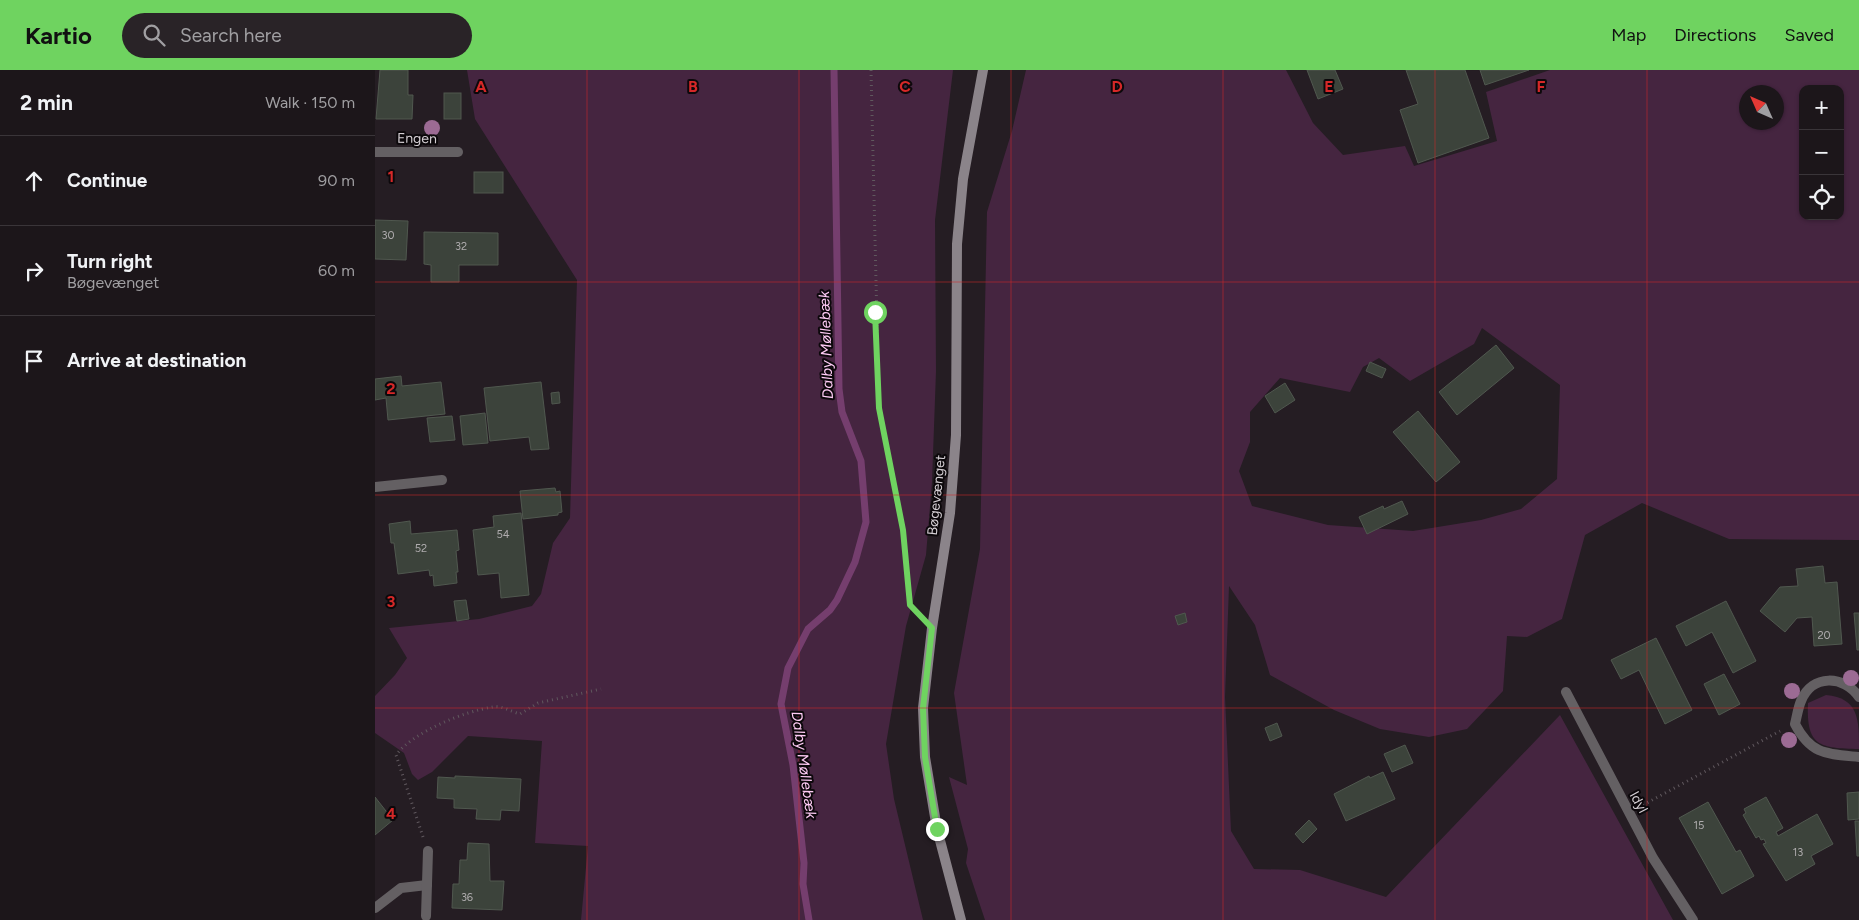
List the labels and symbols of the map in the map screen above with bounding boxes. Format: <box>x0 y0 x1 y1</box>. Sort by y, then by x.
text: A <box>475 77 487 96</box>
text: B <box>688 77 698 96</box>
text: C <box>899 77 911 96</box>
text: D <box>1111 77 1123 96</box>
text: E <box>1324 77 1334 96</box>
text: F <box>1537 77 1546 96</box>
north arrow <box>1739 85 1784 130</box>
street label: Engen <box>397 130 437 147</box>
text: 1 <box>388 167 394 186</box>
house number: 30 <box>381 229 395 242</box>
house number: 32 <box>455 240 467 253</box>
water label: Dalby Møllebæk <box>815 290 837 399</box>
route start <box>864 301 887 324</box>
text: 2 <box>386 379 396 398</box>
street label: Bøgevænget <box>924 454 949 536</box>
house number: 54 <box>496 528 510 541</box>
house number: 52 <box>415 542 427 555</box>
text: 3 <box>387 592 396 611</box>
house number: 20 <box>1817 629 1831 642</box>
water label: Dalby Møllebæk <box>788 710 821 821</box>
street label: Idyl <box>1626 788 1651 816</box>
text: 4 <box>386 804 396 823</box>
route end <box>926 818 949 841</box>
house number: 15 <box>1694 819 1704 832</box>
house number: 13 <box>1793 846 1803 859</box>
house number: 36 <box>461 891 473 904</box>

